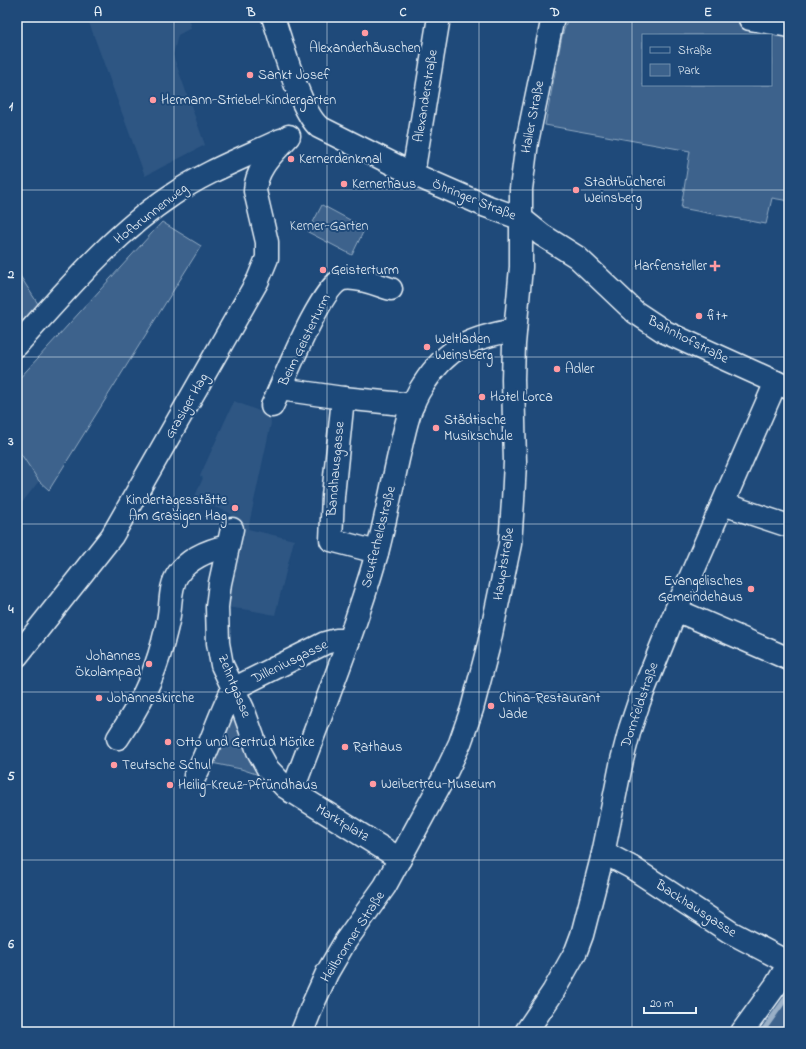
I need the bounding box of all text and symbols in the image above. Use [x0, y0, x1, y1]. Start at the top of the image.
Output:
text: A [94, 3, 102, 22]
text: B [246, 3, 256, 22]
text: C [399, 3, 407, 22]
text: D [549, 3, 560, 22]
text: E [704, 3, 712, 22]
marker: Alexanderhäuschen [360, 28, 370, 38]
legend [642, 34, 772, 86]
place label: Alexanderhäuschen [309, 38, 421, 59]
text: Straße [678, 42, 712, 60]
street label: Alexanderstraße [408, 47, 444, 144]
text: Park [678, 62, 700, 80]
place label: Sankt Josef [258, 65, 330, 86]
marker: Sankt Josef [245, 70, 255, 80]
street label: Haller Straße [516, 78, 550, 155]
place label: Hermann-Striebel-Kindergarten [161, 90, 336, 112]
marker: Hermann-Striebel-Kindergarten [148, 95, 158, 105]
text: 1 [9, 97, 14, 116]
place label: Kernerdenkmal [299, 149, 382, 170]
marker: Kernerdenkmal [286, 154, 296, 164]
place label: Stadtbücherei Weinsberg [584, 172, 665, 210]
place label: Kernerhaus [352, 174, 416, 195]
street label: Öhringer Straße [428, 174, 520, 228]
street label: Hofbrunnenweg [109, 178, 193, 250]
marker: Kernerhaus [339, 179, 349, 189]
marker: Stadtbücherei Weinsberg [571, 185, 581, 195]
park label: Kerner-Garten [290, 216, 368, 237]
place label: Harfensteller [634, 256, 708, 277]
place label: Geisterturm [331, 260, 399, 281]
marker: Harfensteller [710, 261, 720, 271]
text: 2 [7, 265, 15, 284]
marker: Geisterturm [318, 265, 328, 275]
street label: Beim Geisterturm [273, 290, 337, 391]
place label: fit+ [707, 306, 728, 327]
street label: Bahnhofstraße [643, 310, 733, 370]
marker: fit+ [694, 311, 704, 321]
place label: Weltladen Weinsberg [435, 329, 493, 367]
marker: Weltladen Weinsberg [422, 342, 432, 352]
place label: Adler [565, 359, 595, 380]
marker: Adler [552, 364, 562, 374]
street label: Grasiger Hag [160, 369, 215, 443]
place label: Hotel Lorca [490, 387, 553, 408]
marker: Hotel Lorca [477, 392, 487, 402]
place label: Städtische Musikschule [444, 410, 514, 447]
street label: Bandhausgasse [321, 420, 352, 519]
marker: Städtische Musikschule [431, 423, 441, 433]
text: 3 [7, 432, 14, 451]
street label: Seufferheldstraße [356, 483, 402, 590]
place label: Kindertagesstätte Am Grasigen Hag [126, 490, 228, 528]
marker: Kindertagesstätte Am Grasigen Hag [230, 503, 240, 513]
street label: Hauptstraße [488, 525, 520, 602]
place label: Evangelisches Gemeindehaus [658, 571, 743, 608]
marker: Evangelisches Gemeindehaus [746, 584, 756, 594]
text: 4 [7, 600, 14, 619]
street label: Dilleniusgasse [247, 634, 333, 691]
place label: Johannes Ökolampad [75, 646, 141, 683]
street label: Zehntgasse [211, 651, 257, 722]
marker: Johannes Ökolampad [144, 659, 154, 669]
street label: Dornfeldstraße [615, 659, 665, 751]
place label: Johanneskirche [107, 688, 195, 709]
place label: China-Restaurant Jade [499, 688, 601, 725]
marker: Johanneskirche [94, 693, 104, 703]
marker: China-Restaurant Jade [486, 701, 496, 711]
place label: Otto und Gertrud Mörike [176, 732, 315, 753]
marker: Otto und Gertrud Mörike [163, 737, 173, 747]
place label: Rathaus [353, 737, 402, 758]
marker: Rathaus [340, 742, 350, 752]
place label: Teutsche Schul [122, 755, 211, 776]
marker: Teutsche Schul [109, 760, 119, 770]
text: 5 [7, 767, 15, 786]
place label: Weibertreu-Museum [381, 774, 496, 795]
place label: Heilig-Kreuz-Pfründhaus [178, 775, 318, 797]
marker: Weibertreu-Museum [368, 779, 378, 789]
marker: Heilig-Kreuz-Pfründhaus [165, 780, 175, 790]
street label: Marktplatz [311, 799, 373, 847]
street label: Backhausgasse [650, 874, 741, 944]
street label: Heilbronner Straße [315, 886, 391, 987]
text: 6 [7, 935, 14, 954]
scale bar [644, 989, 696, 1015]
text: 20 m [650, 995, 673, 1013]

